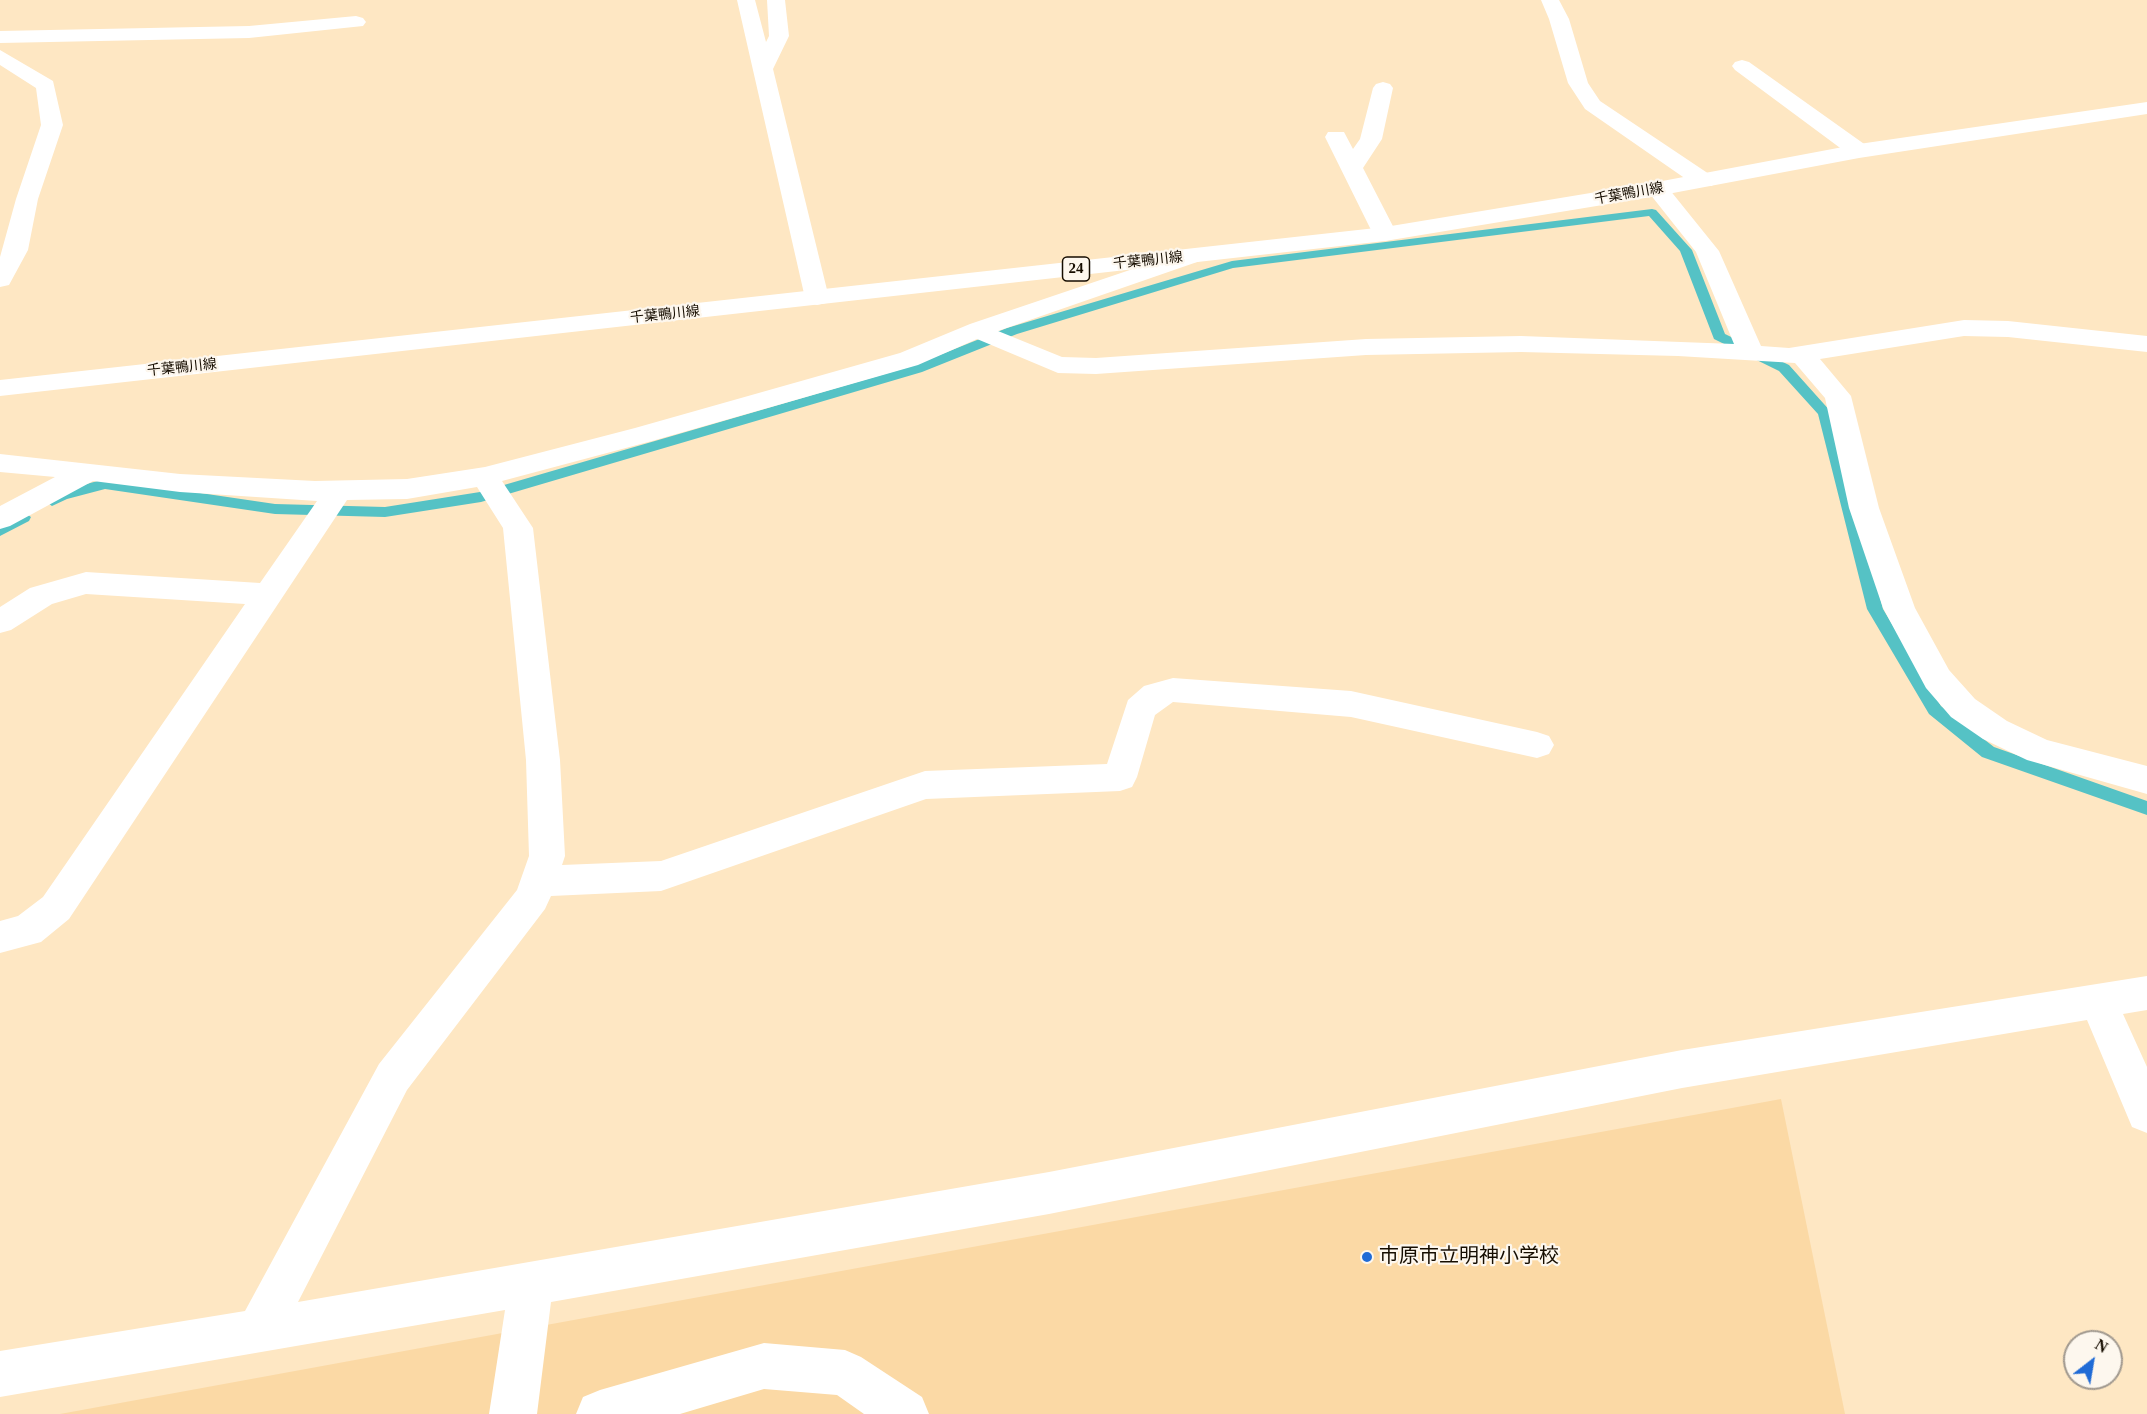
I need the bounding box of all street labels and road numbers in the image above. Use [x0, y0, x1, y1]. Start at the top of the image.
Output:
street label: 千葉鴨川線 [1593, 180, 1665, 208]
street label: 千葉鴨川線 [1112, 249, 1184, 273]
road number: 24 [1062, 257, 1090, 281]
street label: 千葉鴨川線 [629, 303, 701, 327]
street label: 千葉鴨川線 [146, 356, 218, 380]

